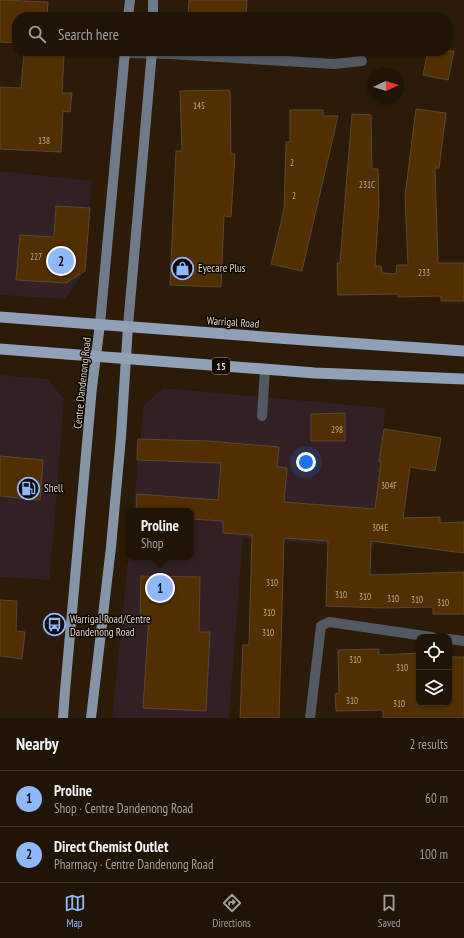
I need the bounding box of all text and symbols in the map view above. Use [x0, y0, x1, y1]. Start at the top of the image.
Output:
search box [12, 12, 452, 56]
icon: search [26, 23, 48, 45]
text: Search here [58, 25, 119, 44]
north arrow [368, 68, 404, 104]
house number: 145 [193, 100, 205, 111]
house number: 138 [38, 135, 50, 146]
house number: 2 [290, 157, 294, 168]
house number: 231C [359, 179, 375, 190]
house number: 2 [292, 190, 296, 201]
pin: 2 [48, 246, 74, 276]
house number: 227 [30, 251, 42, 262]
shop icon: Eyecare Plus [169, 255, 195, 281]
place label: Eyecare Plus [198, 261, 246, 275]
house number: 233 [418, 267, 430, 278]
street label: Warrigal Road [206, 313, 260, 331]
street label: Centre Dandenong Road [70, 336, 94, 429]
road number: 15 [212, 358, 230, 374]
house number: 298 [331, 424, 343, 435]
your location [296, 452, 316, 472]
fuel station icon: Shell [16, 475, 42, 501]
house number: 304F [381, 480, 397, 491]
place label: Shell [44, 481, 64, 495]
popup [126, 508, 194, 560]
text: Proline [141, 516, 179, 535]
house number: 304E [372, 522, 388, 533]
text: Shop [141, 535, 164, 552]
pin: 1 [147, 573, 173, 603]
house number: 310 [266, 577, 278, 588]
house number: 310 [335, 589, 347, 600]
house number: 310 [359, 591, 371, 602]
house number: 310 [387, 593, 399, 604]
house number: 310 [411, 594, 423, 605]
house number: 310 [437, 597, 449, 608]
house number: 310 [263, 607, 275, 618]
bus stop icon: Warrigal Road/Centre Dandenong Road [41, 612, 67, 638]
place label: Warrigal Road/Centre Dandenong Road [70, 612, 151, 639]
house number: 310 [262, 627, 274, 638]
map controls [416, 634, 452, 706]
button: locate [416, 634, 452, 670]
house number: 310 [349, 654, 361, 665]
house number: 310 [396, 662, 408, 673]
button: layers [416, 670, 452, 706]
house number: 310 [346, 695, 358, 706]
house number: 310 [393, 698, 405, 709]
text: Nearby [16, 733, 59, 755]
text: 2 results [409, 736, 448, 753]
text: Proline [54, 781, 92, 800]
text: 1 [26, 790, 32, 807]
text: 60 m [425, 790, 448, 807]
text: Shop · Centre Dandenong Road [54, 800, 193, 817]
text: Direct Chemist Outlet [54, 837, 168, 856]
text: 2 [26, 846, 32, 863]
text: 100 m [419, 846, 448, 863]
text: Pharmacy · Centre Dandenong Road [54, 856, 214, 873]
tab: Map [64, 892, 86, 930]
tab: Directions [213, 892, 251, 930]
tab: Saved [378, 892, 400, 930]

